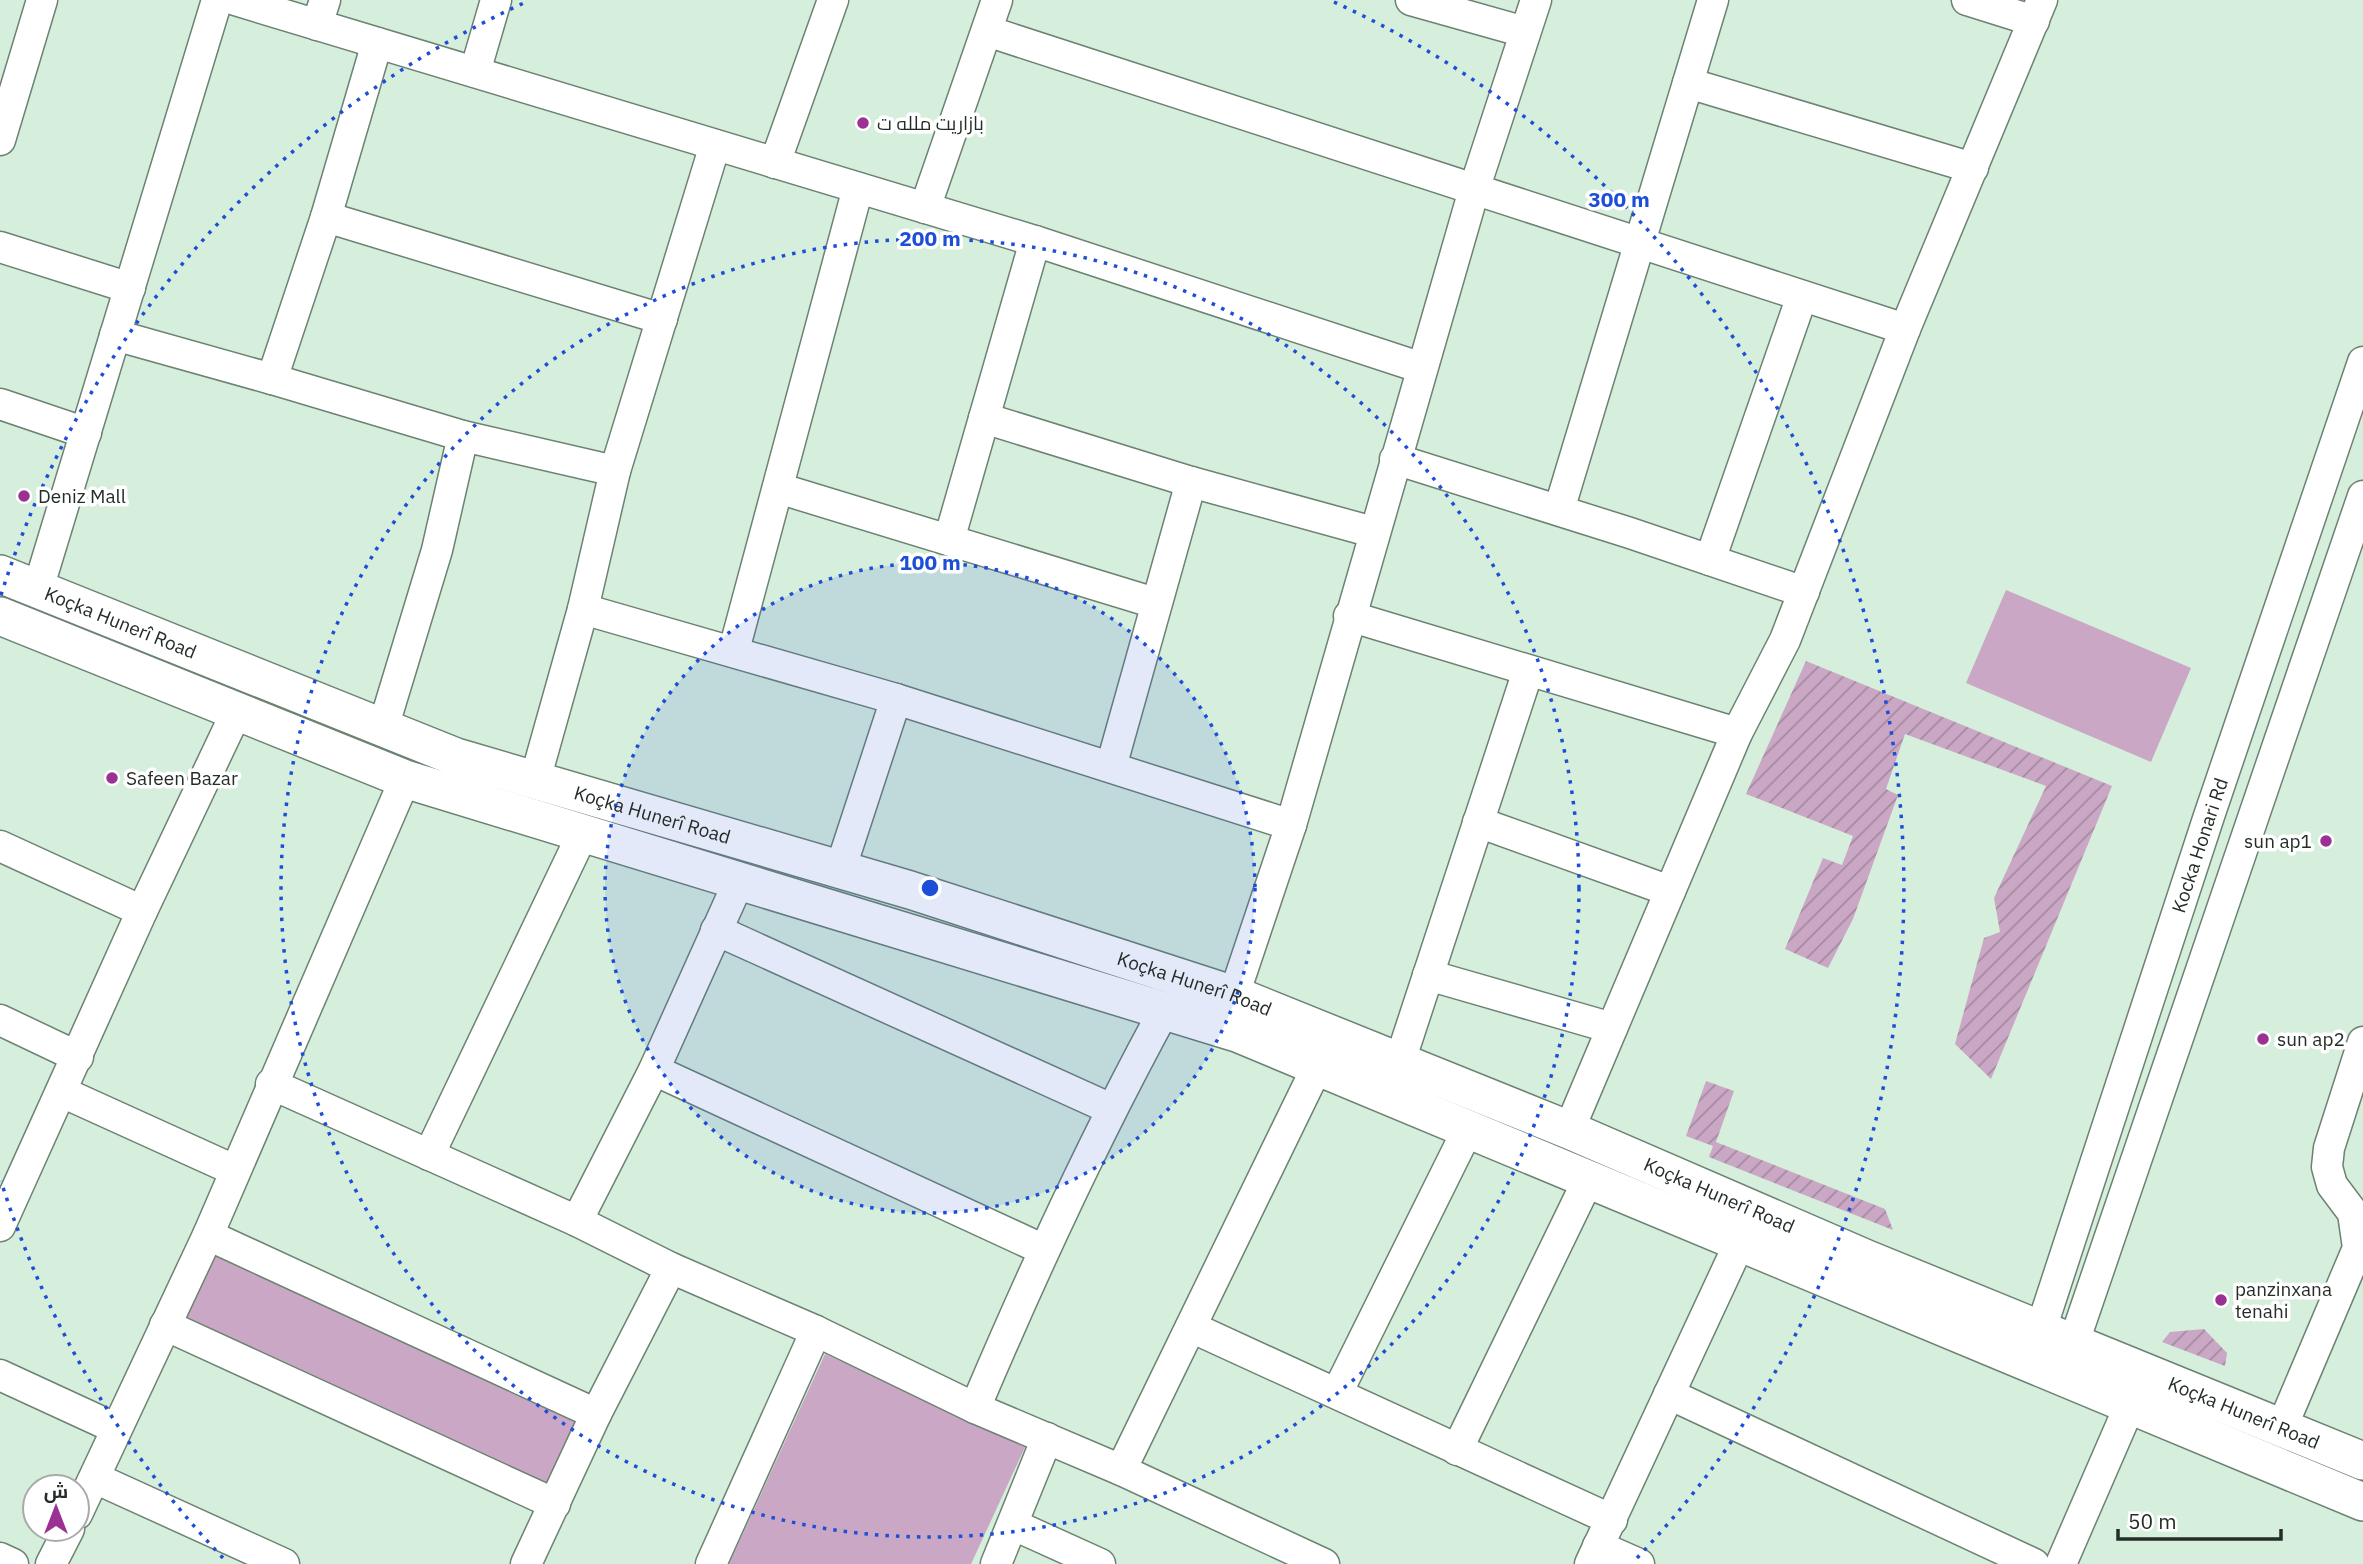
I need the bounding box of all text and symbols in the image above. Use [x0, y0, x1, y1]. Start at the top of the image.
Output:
place label: بازاريت ملله ت [877, 111, 984, 135]
marker: بازاريت ملله ت [855, 115, 871, 131]
text: 300 m [1588, 185, 1650, 213]
text: 200 m [899, 224, 961, 252]
place label: Deniz Mall [38, 484, 126, 508]
marker: Deniz Mall [16, 488, 32, 504]
text: 100 m [899, 548, 961, 576]
street label: Koçka Hunerî Road [41, 581, 200, 664]
place label: Safeen Bazar [126, 766, 238, 790]
marker: Safeen Bazar [104, 770, 120, 786]
street label: Kocka Honari Rd [2166, 775, 2233, 916]
street label: Koçka Hunerî Road [571, 780, 733, 849]
place label: sun ap1 [2244, 829, 2312, 853]
marker: sun ap1 [2318, 833, 2334, 849]
centre of rings [918, 876, 942, 900]
street label: Koçka Hunerî Road [1114, 946, 1275, 1021]
place label: sun ap2 [2277, 1027, 2345, 1051]
marker: sun ap2 [2255, 1031, 2271, 1047]
street label: Koçka Hunerî Road [1640, 1152, 1798, 1238]
place label: panzinxana tenahi [2235, 1277, 2332, 1323]
marker: panzinxana tenahi [2213, 1292, 2229, 1308]
street label: Koçka Hunerî Road [2165, 1371, 2323, 1454]
north arrow [21, 1473, 91, 1543]
text: ش [44, 1479, 68, 1503]
scale bar [2118, 1498, 2281, 1542]
text: 50 m [2128, 1507, 2177, 1535]

